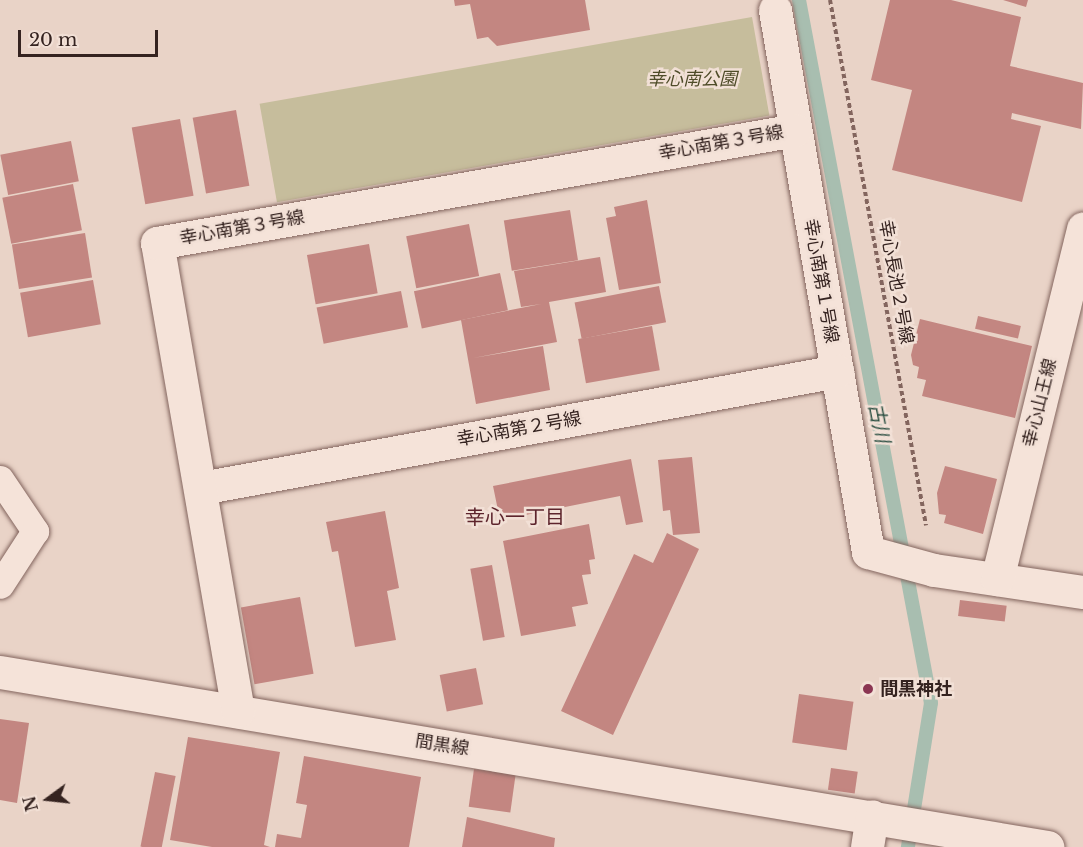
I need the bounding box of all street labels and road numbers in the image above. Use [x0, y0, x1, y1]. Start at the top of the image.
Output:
street label: 幸心南第３号線 [657, 121, 785, 165]
street label: 幸心南第３号線 [178, 206, 306, 250]
street label: 幸心南第１号線 [799, 217, 843, 345]
street label: 幸心長池２号線 [874, 218, 918, 346]
street label: 幸心山王線 [1019, 357, 1061, 449]
street label: 幸心南第２号線 [455, 407, 583, 451]
street label: 間黒線 [414, 730, 470, 760]

